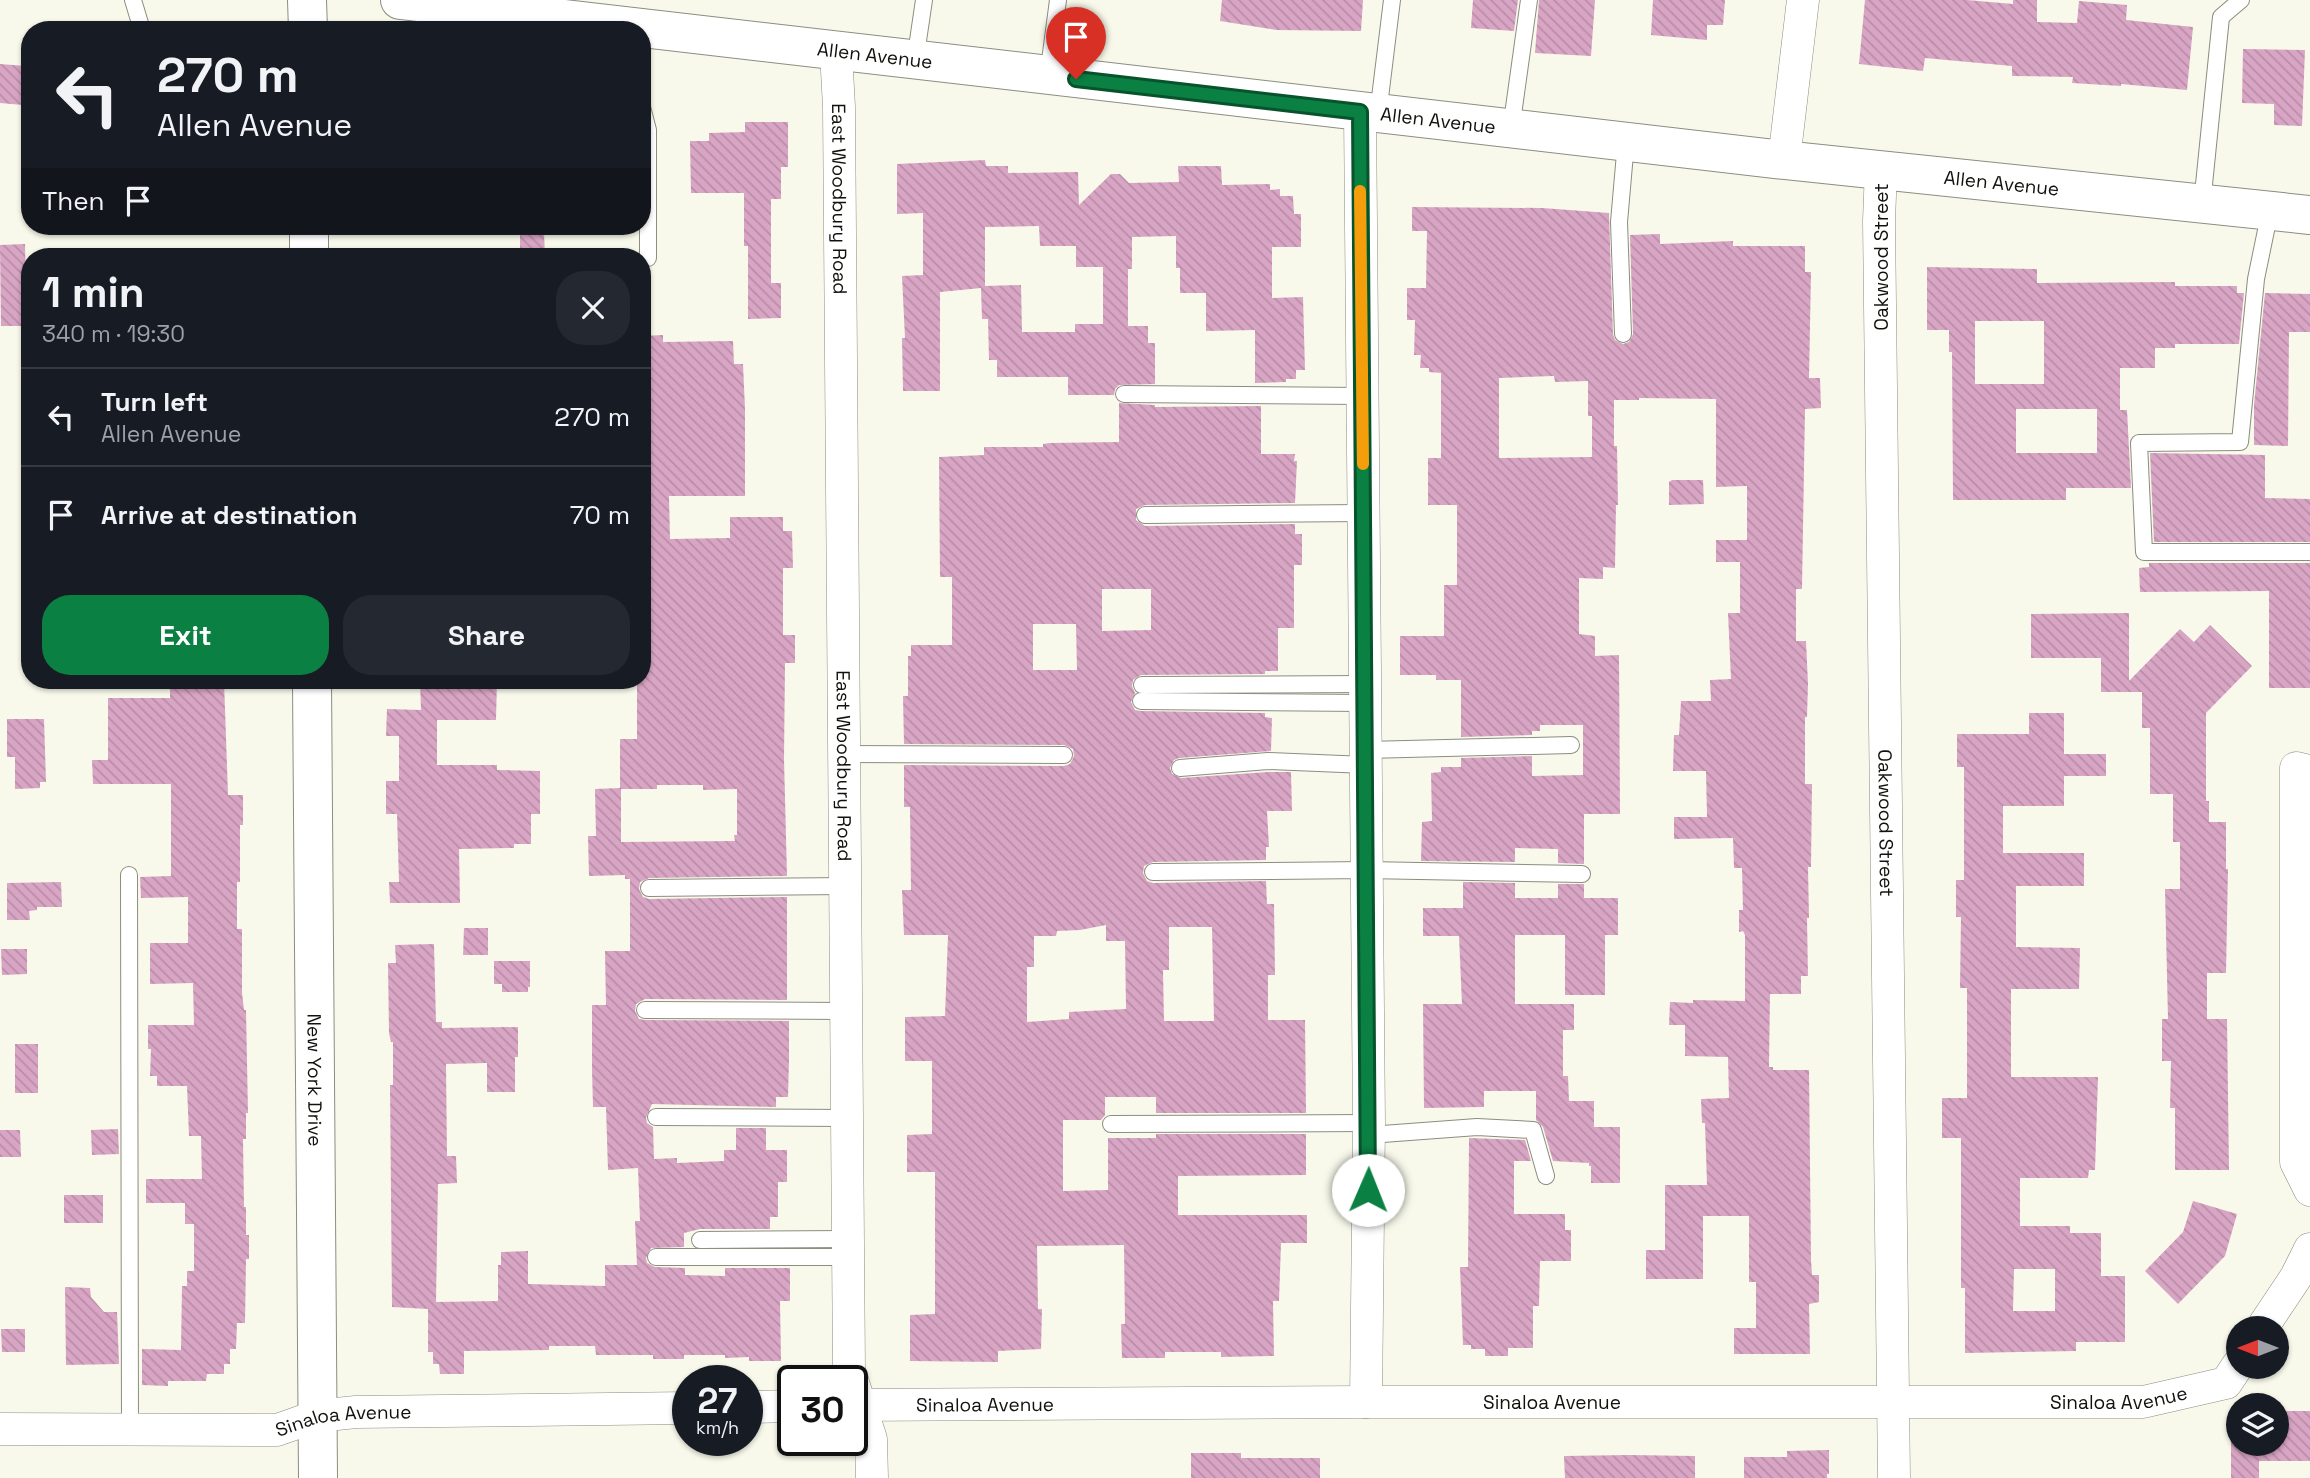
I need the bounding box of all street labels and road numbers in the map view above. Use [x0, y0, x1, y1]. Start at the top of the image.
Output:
street label: Allen Avenue [816, 36, 934, 74]
street label: Allen Avenue [1379, 101, 1497, 140]
street label: East Woodbury Road [826, 103, 852, 295]
street label: Allen Avenue [1943, 165, 2061, 202]
street label: Oakwood Street [1869, 183, 1894, 331]
street label: East Woodbury Road [830, 670, 857, 862]
street label: Oakwood Street [1872, 749, 1899, 897]
street label: New York Drive [302, 1013, 328, 1147]
street label: Sinaloa Avenue [2050, 1380, 2190, 1415]
street label: Sinaloa Avenue [1483, 1390, 1621, 1415]
street label: Sinaloa Avenue [916, 1392, 1054, 1418]
street label: Sinaloa Avenue [272, 1399, 412, 1443]

